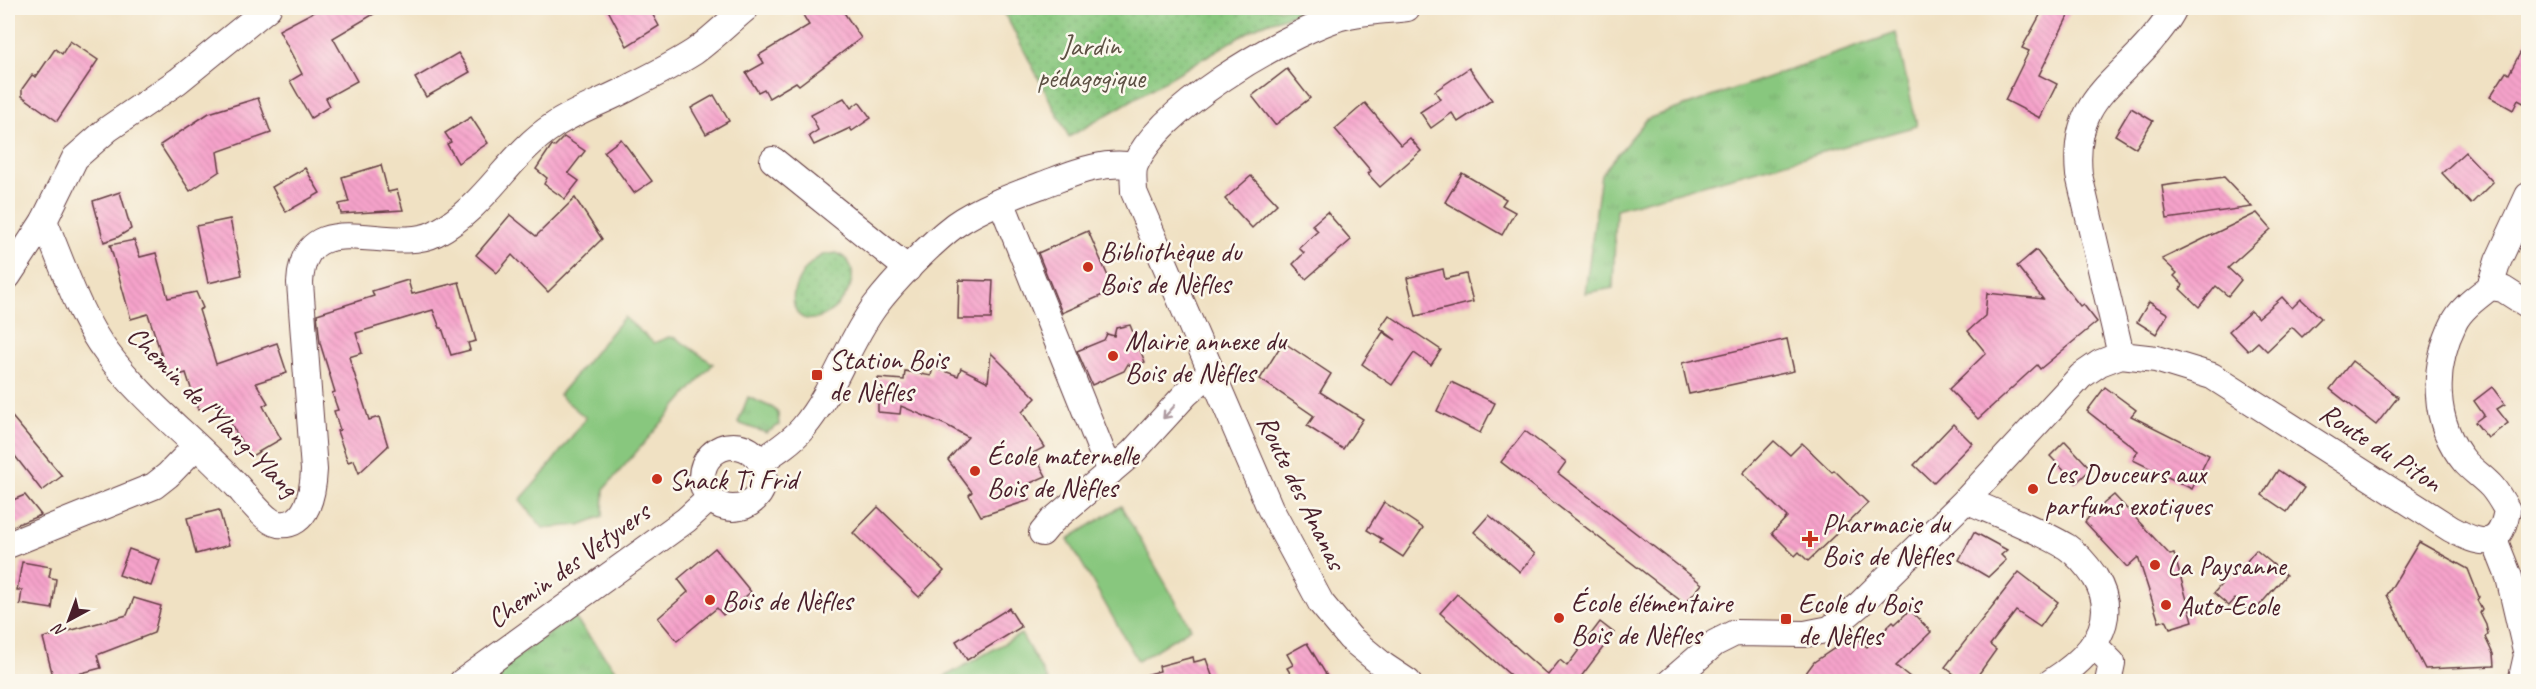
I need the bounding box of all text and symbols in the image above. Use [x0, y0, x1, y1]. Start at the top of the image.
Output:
park label: Jardin pédagogique [1037, 28, 1147, 95]
place label: Bibliothèque du Bois de Nèfles [1100, 234, 1243, 301]
marker: Bibliothèque du Bois de Nèfles [1081, 260, 1095, 274]
street label: Chemin de l'Ylang-Ylang [120, 318, 308, 506]
place label: Mairie annexe du Bois de Nèfles [1125, 323, 1288, 390]
place label: Station Bois de Nèfles [829, 342, 950, 409]
marker: Mairie annexe du Bois de Nèfles [1106, 349, 1120, 363]
marker: Station Bois de Nèfles [810, 368, 824, 382]
street label: Route du Piton [2313, 395, 2450, 500]
one-way arrow [1162, 405, 1176, 420]
street label: Route des Ananas [1249, 409, 1356, 577]
place label: École maternelle Bois de Nèfles [987, 438, 1141, 505]
place label: Les Douceurs aux parfums exotiques [2045, 456, 2214, 523]
place label: Snack Ti Frid [669, 462, 801, 497]
marker: École maternelle Bois de Nèfles [968, 464, 982, 478]
marker: Snack Ti Frid [650, 472, 664, 486]
marker: Les Douceurs aux parfums exotiques [2026, 482, 2040, 496]
street label: Chemin des Vetyvers [480, 493, 658, 636]
place label: Pharmacie du Bois de Nèfles [1822, 506, 1955, 573]
marker: Pharmacie du Bois de Nèfles [1803, 532, 1817, 546]
place label: La Paysanne [2167, 548, 2287, 583]
marker: La Paysanne [2148, 558, 2162, 572]
place label: Bois de Nèfles [722, 583, 855, 618]
place label: École élémentaire Bois de Nèfles [1571, 585, 1734, 652]
place label: Ecole du Bois de Nèfles [1798, 586, 1923, 653]
place label: Auto-Ecole [2178, 588, 2281, 623]
north arrow [39, 590, 99, 650]
marker: Bois de Nèfles [703, 593, 717, 607]
marker: Auto-Ecole [2159, 598, 2173, 612]
marker: École élémentaire Bois de Nèfles [1552, 611, 1566, 625]
marker: Ecole du Bois de Nèfles [1779, 612, 1793, 626]
text: N [47, 618, 70, 641]

